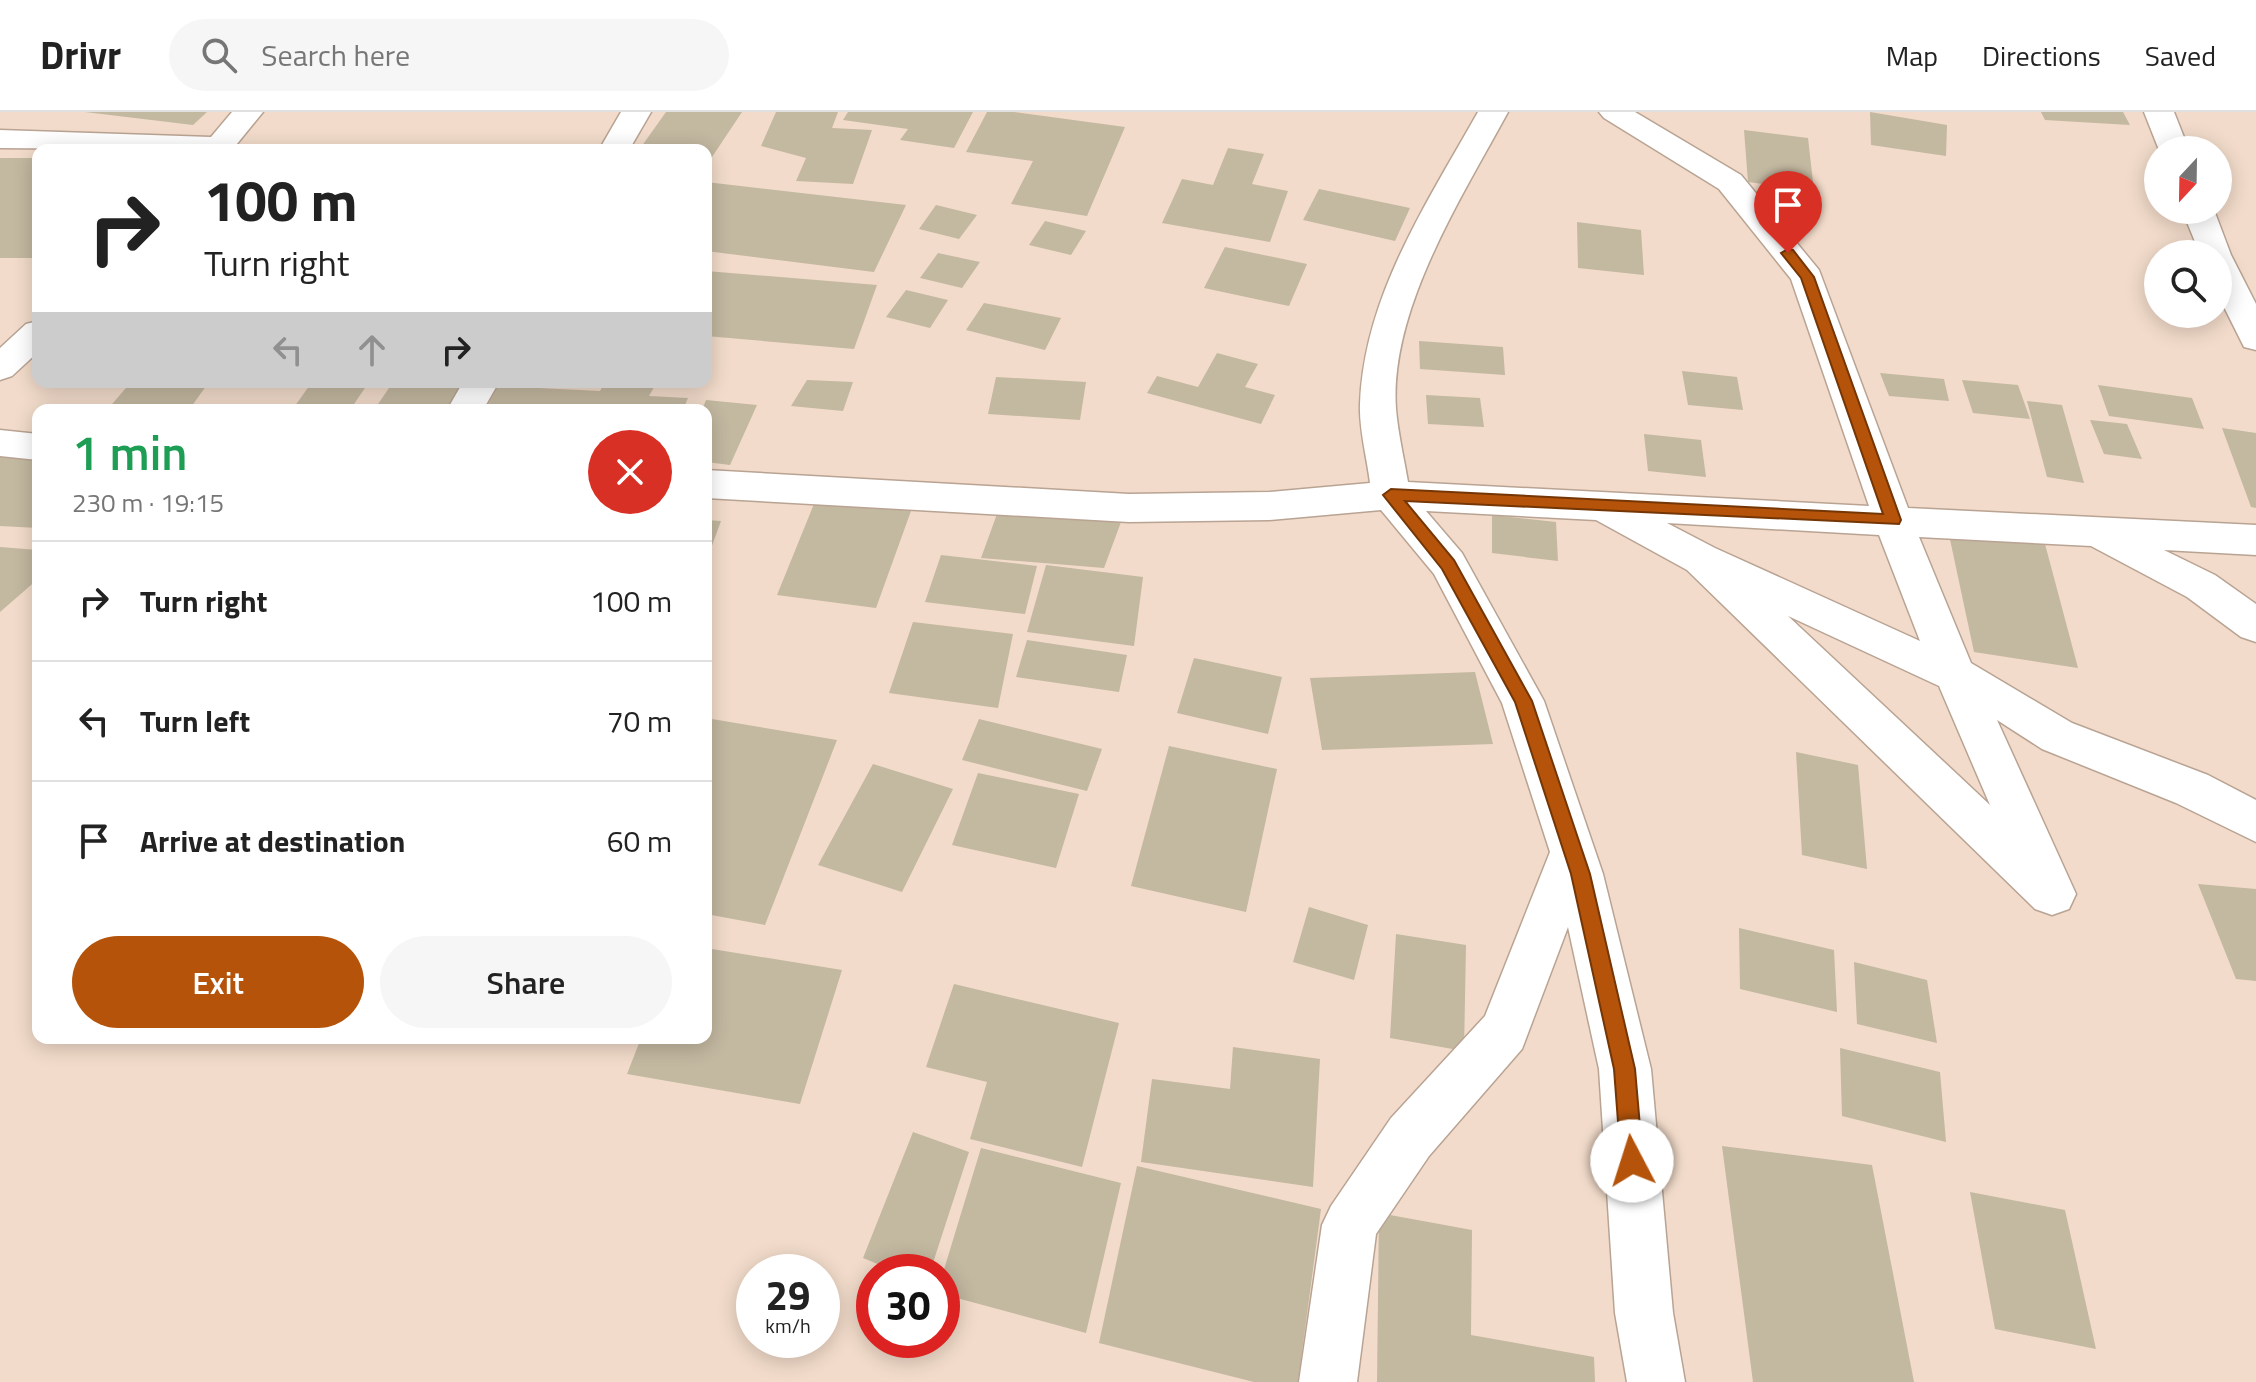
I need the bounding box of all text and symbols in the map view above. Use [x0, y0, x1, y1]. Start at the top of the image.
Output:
search box [169, 19, 729, 91]
text: Drivr [40, 26, 121, 84]
text: Search here [261, 32, 410, 78]
icon: search [197, 33, 241, 77]
text: Map [1886, 34, 1938, 77]
text: Directions [1982, 34, 2101, 77]
text: Saved [2145, 34, 2216, 77]
north arrow [2144, 136, 2232, 224]
map controls [2144, 136, 2232, 328]
text: 100 m [204, 158, 357, 243]
pin [1754, 171, 1822, 253]
icon: right [72, 176, 176, 280]
icon: arrive [1766, 183, 1810, 227]
text: Turn right [204, 235, 349, 290]
button: search [2144, 240, 2232, 328]
icon: left [266, 328, 310, 372]
icon: ahead [350, 328, 394, 372]
icon: right [434, 328, 478, 372]
text: 1 min [72, 416, 187, 489]
button: close [588, 430, 672, 514]
text: 230 m · 19:15 [72, 483, 224, 522]
text: Turn right [140, 578, 268, 624]
text: 100 m [590, 578, 672, 624]
icon: right [72, 579, 116, 623]
text: Turn left [140, 698, 250, 744]
text: 70 m [607, 698, 672, 744]
icon: left [72, 699, 116, 743]
text: Arrive at destination [140, 818, 405, 864]
text: 60 m [607, 818, 672, 864]
icon: arrive [72, 819, 116, 863]
button: Exit [72, 936, 364, 1028]
button: Share [380, 936, 672, 1028]
position arrow [1590, 1119, 1674, 1203]
speed limit sign: 30 [856, 1254, 960, 1358]
text: 29 [766, 1265, 810, 1326]
text: km/h [765, 1310, 811, 1341]

